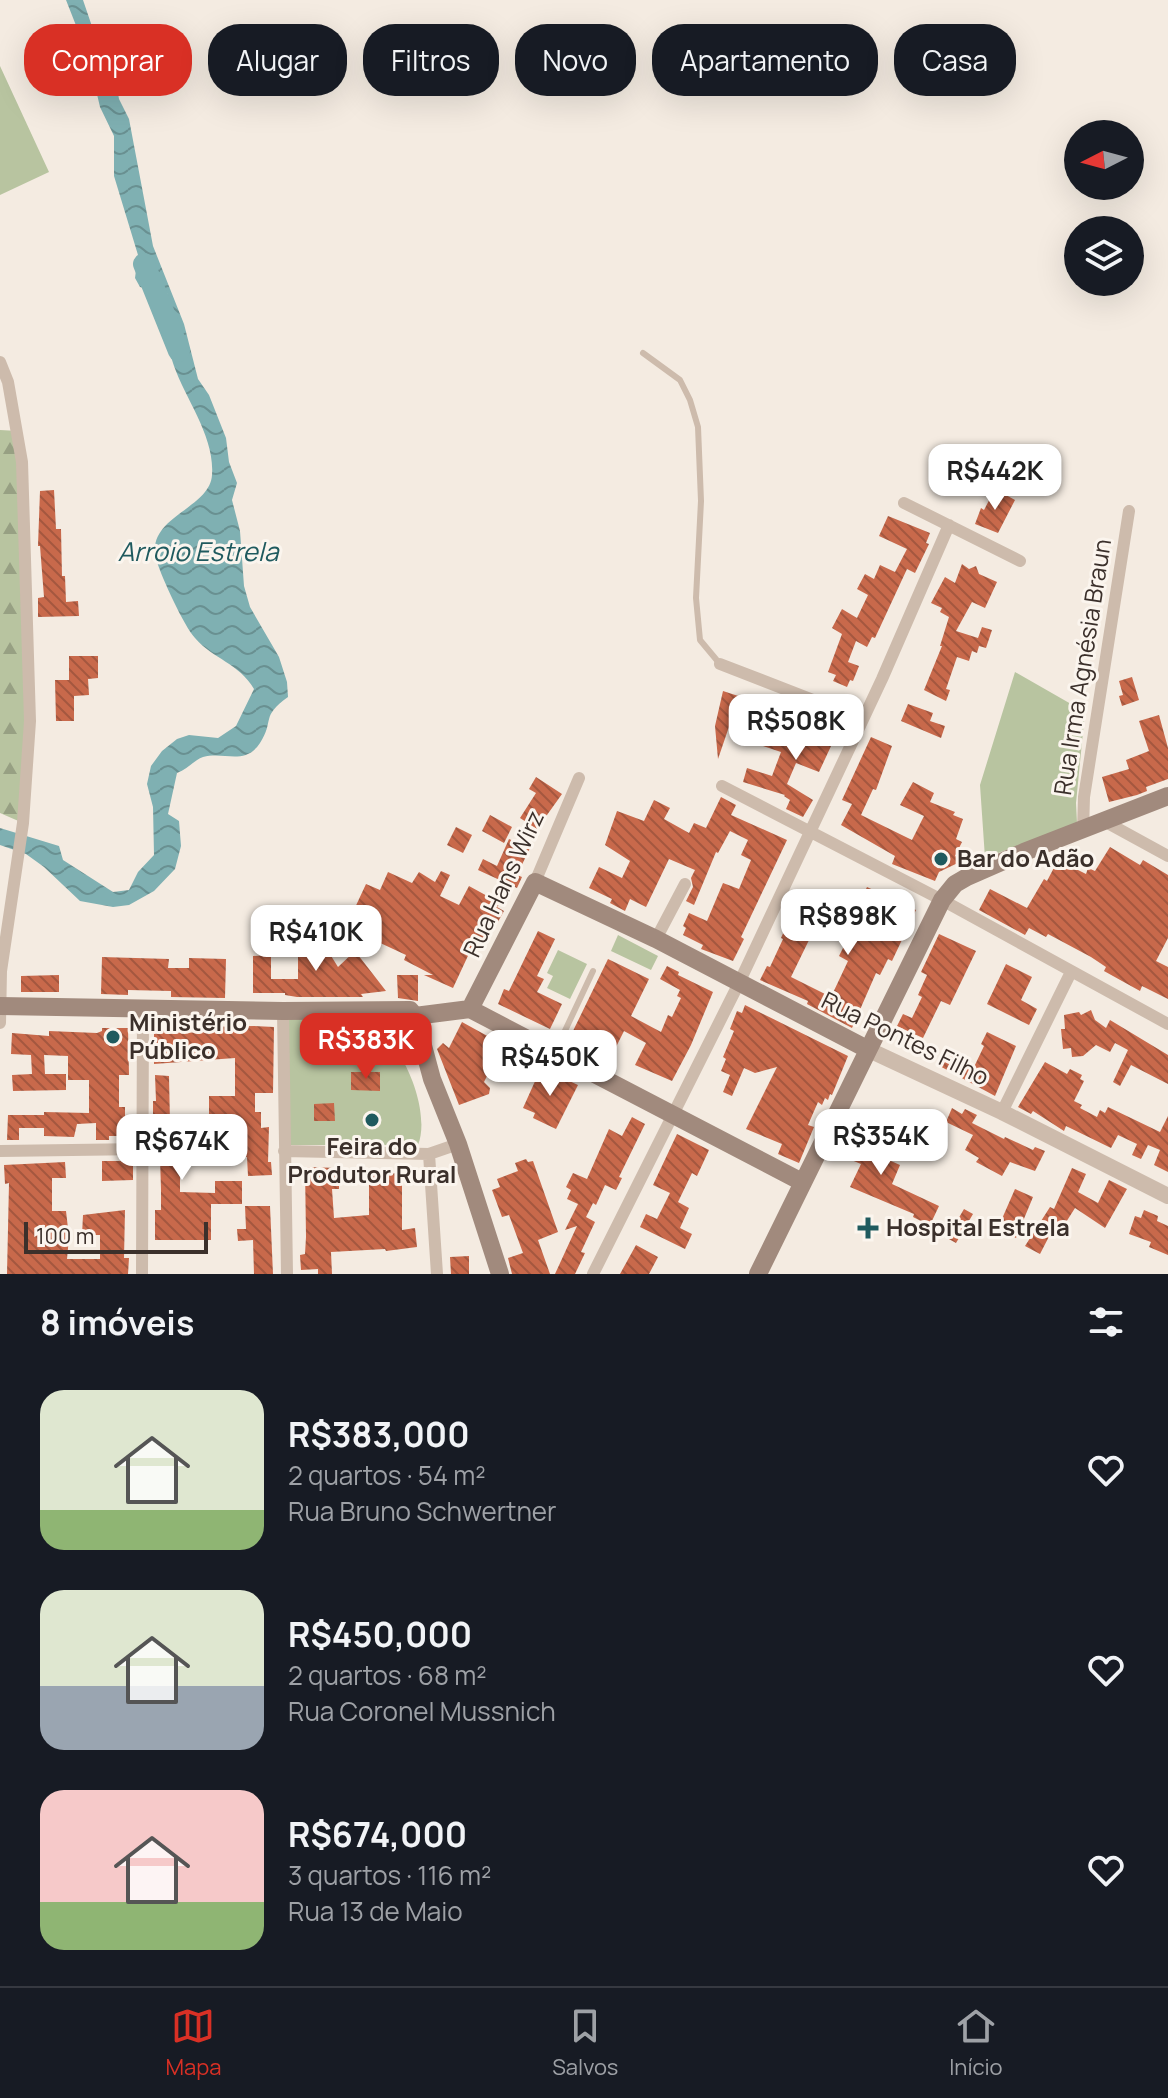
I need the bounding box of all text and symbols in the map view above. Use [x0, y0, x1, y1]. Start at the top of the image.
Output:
chip: Comprar [24, 24, 192, 96]
chip: Alugar [208, 24, 347, 96]
chip: Filtros [363, 24, 499, 96]
chip: Novo [515, 24, 636, 96]
chip: Apartamento [652, 24, 878, 96]
chip: Casa [894, 24, 1016, 96]
north arrow [1064, 120, 1144, 200]
map controls [1064, 120, 1144, 296]
button: layers [1064, 216, 1144, 296]
pin: R$442K [930, 444, 1060, 512]
text: R$442K [946, 452, 1044, 488]
water label: Arroio Estrela [118, 533, 280, 569]
street label: Rua Irma Agnésia Braun [1045, 536, 1118, 797]
pin: R$508K [731, 694, 861, 762]
text: R$508K [747, 702, 845, 738]
street label: Rua Hans Wirz [454, 805, 551, 962]
place label: Bar do Adão [957, 841, 1094, 874]
marker: Bar do Adão [932, 850, 950, 868]
pin: R$898K [783, 889, 913, 957]
text: R$898K [799, 897, 897, 933]
pin: R$410K [251, 905, 381, 973]
text: R$410K [269, 913, 363, 949]
street label: Rua Pontes Filho [816, 983, 995, 1093]
place label: Ministério Público [129, 1005, 247, 1066]
pin: R$383K [301, 1013, 431, 1081]
text: R$383K [318, 1021, 414, 1057]
marker: Ministério Público [104, 1028, 122, 1046]
pin: R$450K [485, 1030, 615, 1098]
text: R$450K [501, 1038, 599, 1074]
pin: R$354K [816, 1109, 946, 1177]
marker: Feira do Produtor Rural [363, 1111, 381, 1129]
pin: R$674K [117, 1114, 247, 1182]
text: R$354K [833, 1117, 929, 1153]
text: R$674K [134, 1122, 230, 1158]
place label: Feira do Produtor Rural [288, 1129, 456, 1190]
place label: Hospital Estrela [886, 1210, 1070, 1243]
marker: Hospital Estrela [857, 1217, 879, 1239]
scale bar [24, 1218, 208, 1254]
text: 100 m [36, 1221, 94, 1251]
text: 8 imóveis [40, 1299, 194, 1345]
icon: filters [1084, 1300, 1128, 1344]
text: R$383,000 [288, 1411, 470, 1457]
icon: home [104, 1422, 200, 1518]
icon: heart [1084, 1448, 1128, 1492]
text: 2 quartos · 54 m² [288, 1457, 486, 1493]
text: Rua Bruno Schwertner [288, 1493, 556, 1529]
text: R$450,000 [288, 1611, 472, 1657]
icon: home [104, 1622, 200, 1718]
icon: heart [1084, 1648, 1128, 1692]
text: 2 quartos · 68 m² [288, 1657, 487, 1693]
text: Rua Coronel Mussnich [288, 1693, 556, 1729]
text: R$674,000 [288, 1811, 467, 1857]
icon: home [104, 1822, 200, 1918]
icon: heart [1084, 1848, 1128, 1892]
text: 3 quartos · 116 m² [288, 1857, 491, 1893]
text: Rua 13 de Maio [288, 1893, 463, 1929]
tab: Mapa [165, 2004, 221, 2082]
tab: Salvos [552, 2004, 618, 2082]
tab: Início [949, 2004, 1003, 2082]

